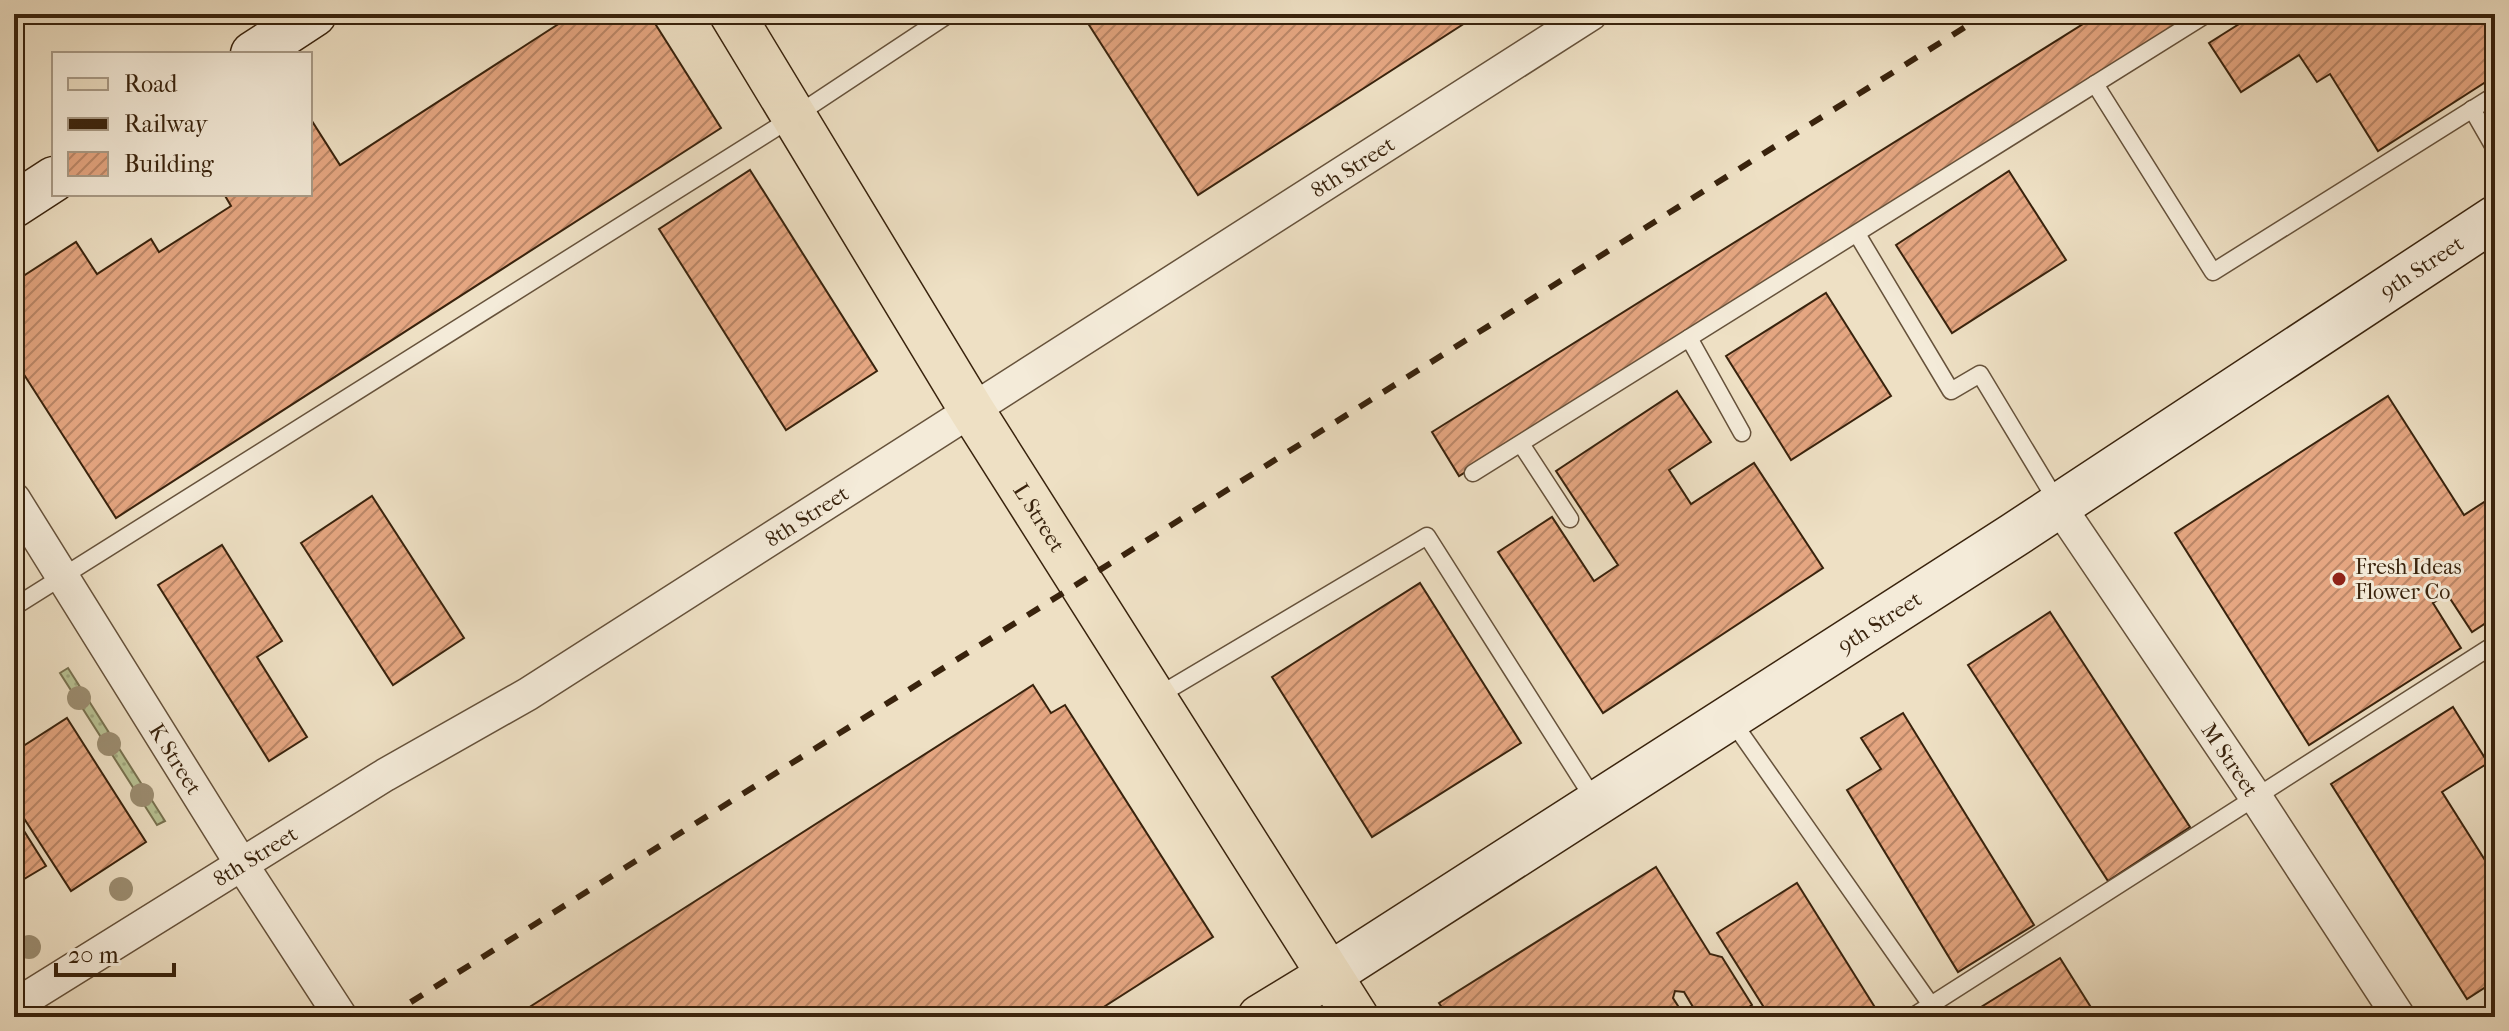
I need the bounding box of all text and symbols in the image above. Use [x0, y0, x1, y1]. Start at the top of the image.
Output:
legend [52, 52, 312, 196]
text: Road [124, 70, 178, 98]
text: Railway [124, 110, 209, 138]
street label: 8th Street [1306, 131, 1400, 204]
text: Building [124, 150, 215, 178]
street label: 9th Street [2375, 230, 2469, 304]
street label: L Street [1007, 479, 1070, 557]
street label: 8th Street [760, 480, 854, 553]
place label: Fresh Ideas Flower Co [2355, 554, 2462, 605]
marker: Fresh Ideas Flower Co [2330, 570, 2348, 588]
street label: 9th Street [1833, 586, 1927, 659]
street label: M Street [2196, 718, 2264, 802]
street label: K Street [143, 719, 207, 800]
street label: 8th Street [209, 821, 303, 893]
scale bar [56, 927, 174, 977]
text: 20 m [68, 941, 119, 969]

